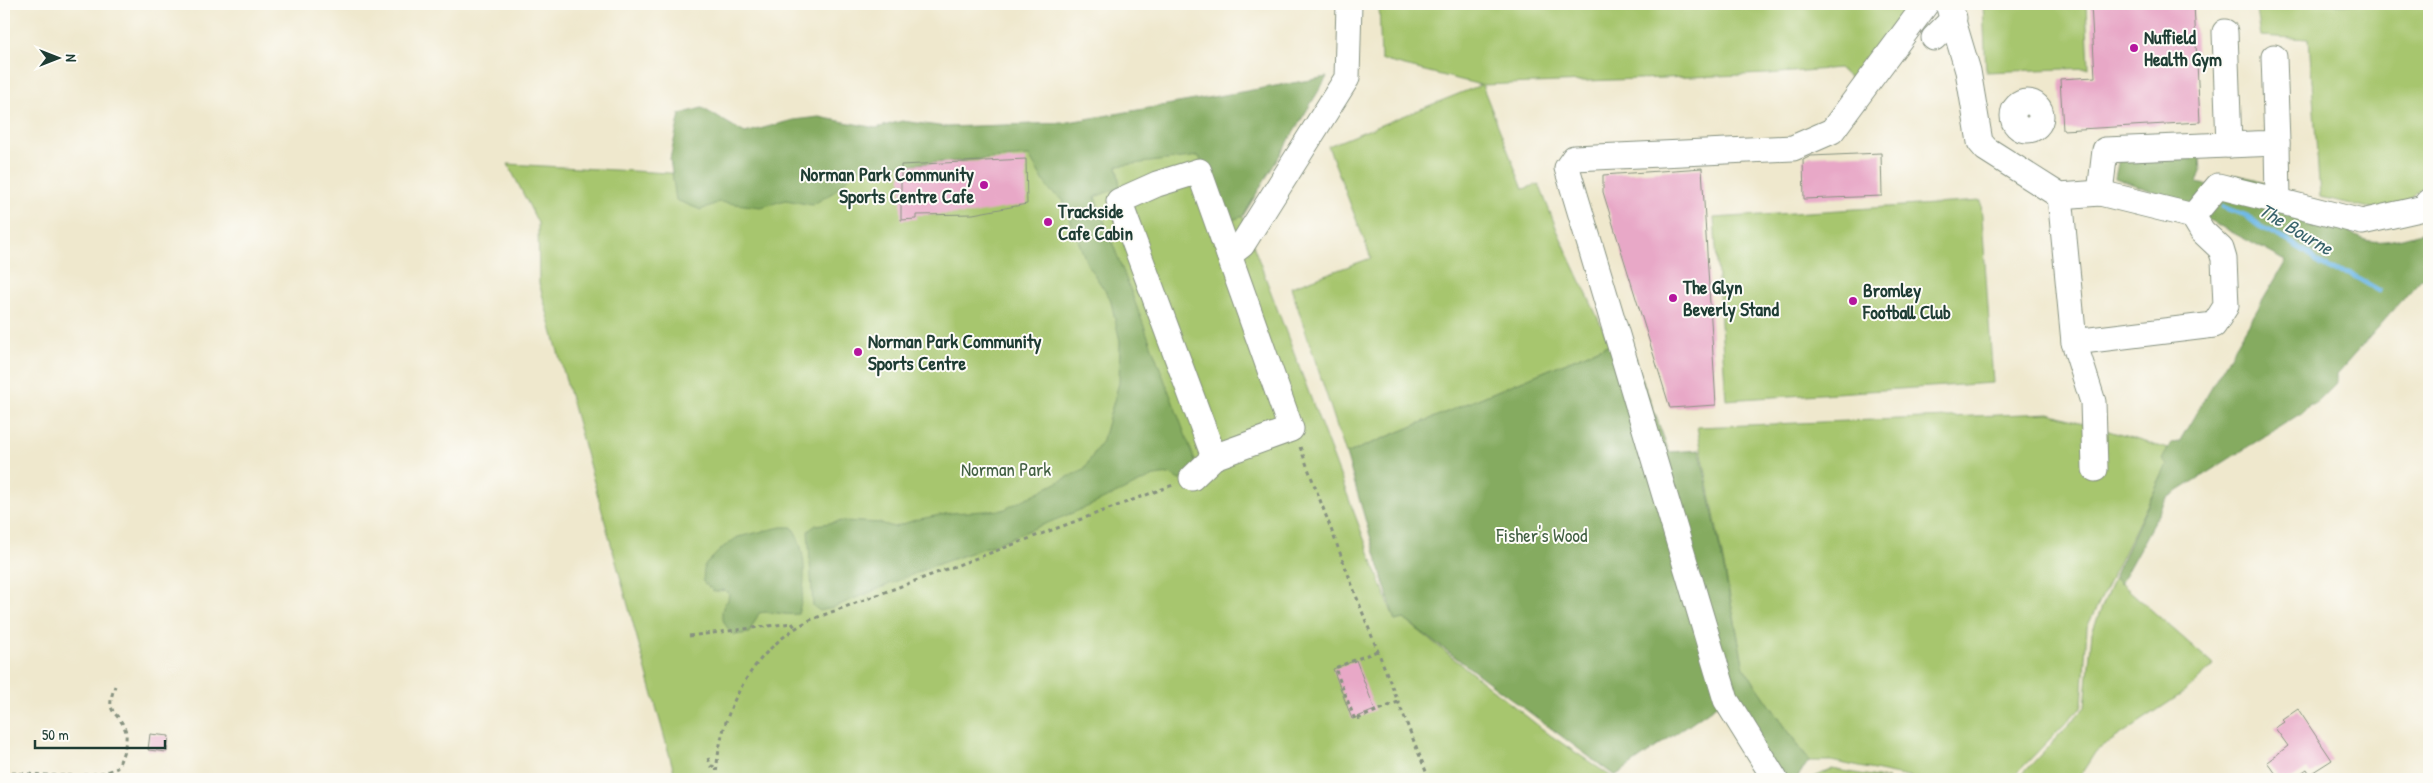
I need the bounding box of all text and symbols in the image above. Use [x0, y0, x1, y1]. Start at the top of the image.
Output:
place label: Nuffield Health Gym [2144, 24, 2222, 73]
north arrow [32, 32, 82, 82]
marker: Nuffield Health Gym [2128, 42, 2140, 54]
text: N [62, 54, 81, 62]
place label: Norman Park Community Sports Centre Cafe [801, 161, 974, 210]
marker: Norman Park Community Sports Centre Cafe [978, 179, 990, 191]
water label: The Bourne [2254, 196, 2339, 262]
place label: Trackside Cafe Cabin [1057, 198, 1134, 246]
marker: Trackside Cafe Cabin [1042, 216, 1054, 228]
place label: The Glyn Beverly Stand [1682, 274, 1779, 323]
place label: Bromley Football Club [1862, 277, 1951, 325]
marker: The Glyn Beverly Stand [1667, 292, 1679, 304]
marker: Bromley Football Club [1847, 295, 1859, 307]
place label: Norman Park Community Sports Centre [868, 328, 1042, 377]
marker: Norman Park Community Sports Centre [852, 346, 864, 358]
park label: Norman Park [961, 456, 1051, 482]
park label: Fisher's Wood [1496, 522, 1588, 548]
scale bar [35, 718, 165, 750]
text: 50 m [42, 724, 69, 745]

